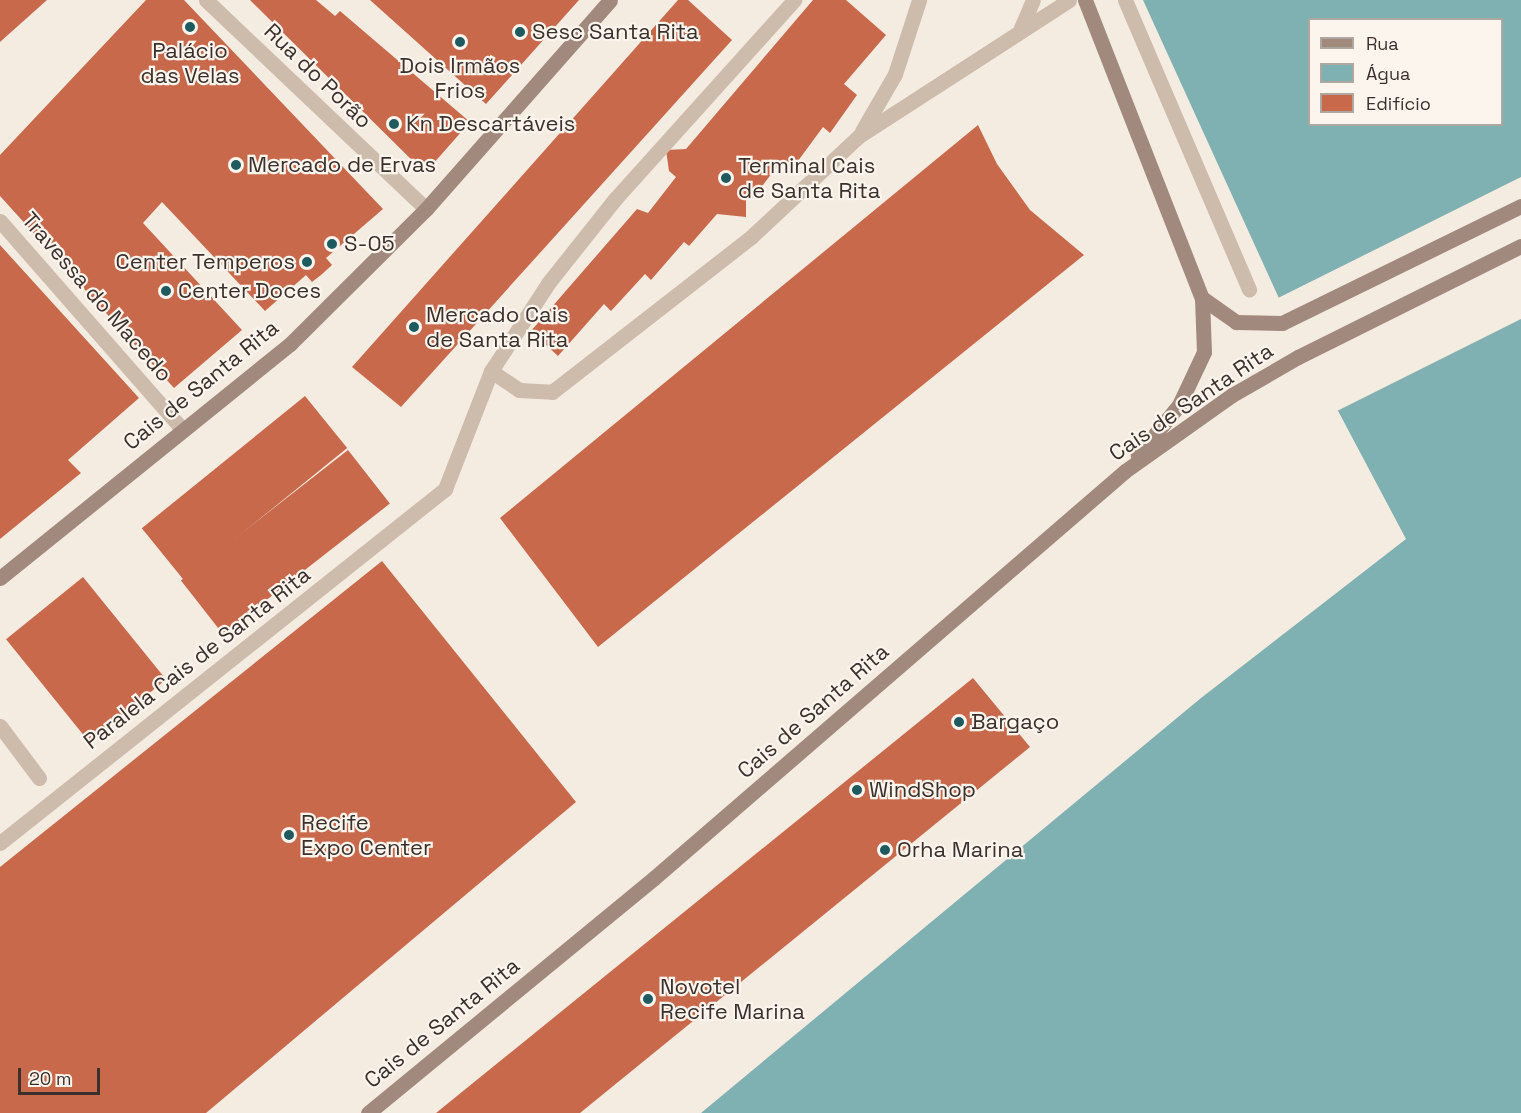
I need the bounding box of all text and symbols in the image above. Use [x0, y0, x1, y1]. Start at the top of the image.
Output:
street label: Rua do Porão [259, 18, 377, 134]
legend [1308, 18, 1503, 126]
place label: Sesc Santa Rita [532, 19, 699, 45]
marker: Palácio das Velas [183, 20, 197, 34]
marker: Sesc Santa Rita [513, 25, 527, 39]
text: Rua [1366, 32, 1399, 55]
marker: Dois Irmãos Frios [453, 35, 467, 49]
place label: Palácio das Velas [140, 37, 240, 88]
place label: Dois Irmãos Frios [400, 52, 520, 104]
text: Água [1366, 62, 1410, 85]
text: Edifício [1366, 92, 1431, 115]
place label: Kn Descartáveis [406, 111, 575, 137]
marker: Kn Descartáveis [387, 117, 401, 131]
place label: Mercado de Ervas [248, 152, 436, 178]
place label: Terminal Cais de Santa Rita [738, 152, 881, 204]
marker: Mercado de Ervas [229, 158, 243, 172]
marker: Terminal Cais de Santa Rita [719, 171, 733, 185]
street label: Travessa do Macedo [16, 207, 178, 387]
place label: S-05 [344, 231, 395, 257]
marker: S-05 [325, 237, 339, 251]
place label: Center Temperos [115, 249, 295, 275]
marker: Center Temperos [300, 255, 314, 269]
place label: Center Doces [178, 278, 321, 304]
marker: Center Doces [159, 284, 173, 298]
place label: Mercado Cais de Santa Rita [426, 301, 569, 352]
street label: Cais de Santa Rita [118, 314, 284, 456]
marker: Mercado Cais de Santa Rita [407, 320, 421, 334]
street label: Cais de Santa Rita [1104, 337, 1278, 467]
street label: Paralela Cais de Santa Rita [78, 561, 316, 755]
street label: Cais de Santa Rita [732, 638, 894, 784]
place label: Bargaço [971, 709, 1059, 735]
marker: Bargaço [952, 715, 966, 729]
place label: WindShop [869, 777, 976, 803]
marker: WindShop [850, 783, 864, 797]
place label: Recife Expo Center [301, 809, 431, 860]
marker: Recife Expo Center [282, 828, 296, 842]
place label: Orha Marina [897, 837, 1023, 863]
marker: Orha Marina [878, 843, 892, 857]
street label: Cais de Santa Rita [359, 952, 525, 1094]
place label: Novotel Recife Marina [660, 973, 805, 1024]
marker: Novotel Recife Marina [641, 992, 655, 1006]
scale bar [21, 1056, 104, 1094]
text: 20 m [29, 1067, 72, 1090]

